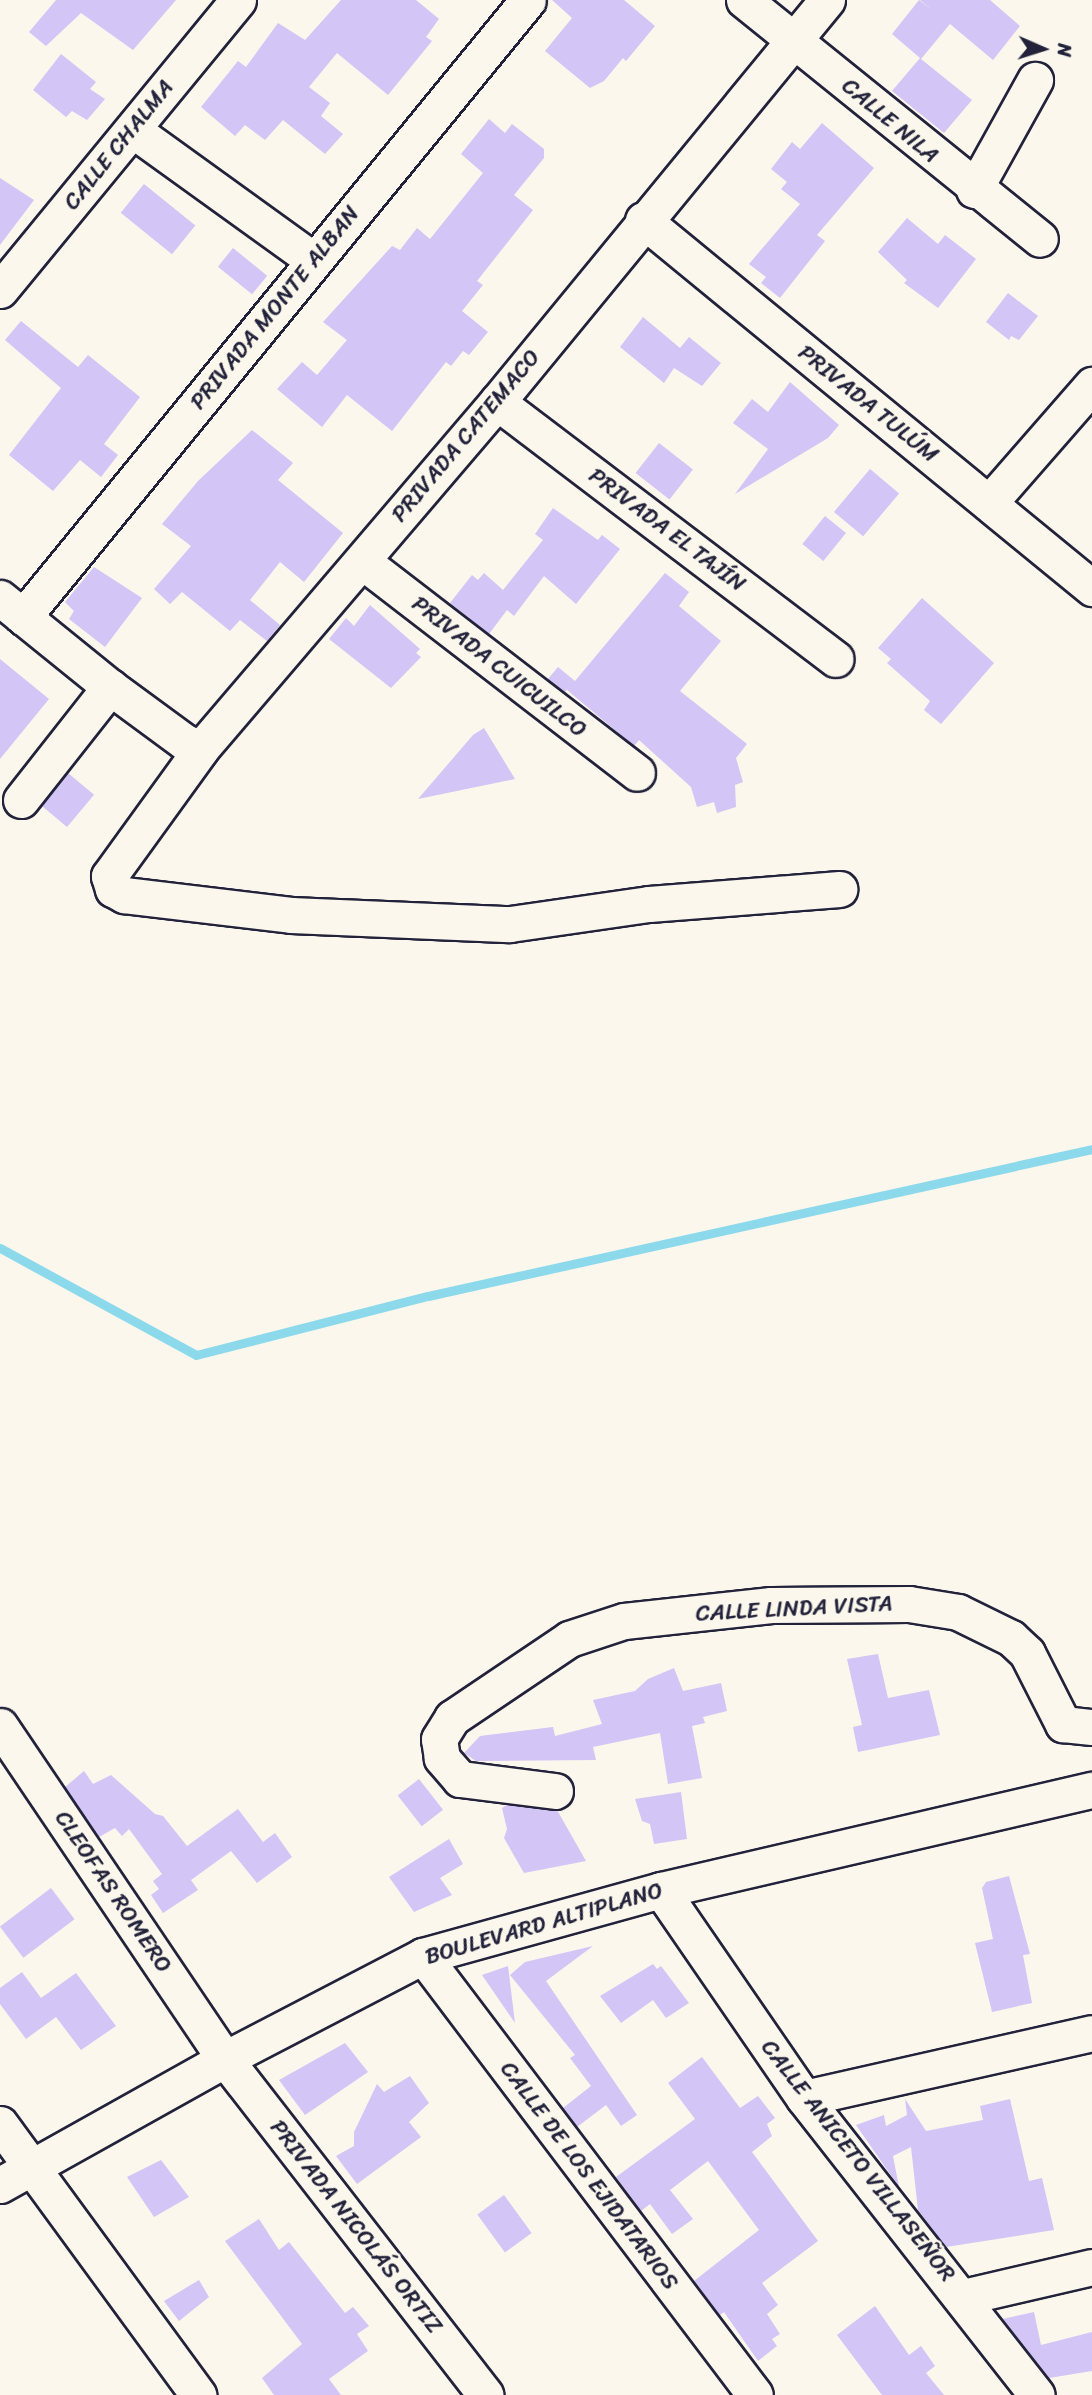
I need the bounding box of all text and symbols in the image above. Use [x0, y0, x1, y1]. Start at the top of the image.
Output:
north arrow [1008, 14, 1078, 84]
text: N [1048, 43, 1081, 58]
street label: CALLE NILA [835, 72, 945, 170]
street label: CALLE CHALMA [58, 74, 180, 216]
street label: PRIVADA MONTE ALBAN [185, 201, 365, 415]
street label: PRIVADA TULÚM [792, 339, 944, 469]
street label: PRIVADA CATEMACO [386, 344, 546, 528]
street label: PRIVADA EL TAJÍN [582, 462, 752, 598]
street label: PRIVADA CUICUILCO [406, 590, 592, 744]
street label: CALLE LINDA VISTA [693, 1590, 895, 1628]
street label: CLEOFAS ROMERO [48, 1805, 178, 1979]
street label: BOULEVARD ALTIPLANO [423, 1877, 665, 1971]
street label: CALLE ANICETO VILLASEÑOR [755, 2035, 961, 2287]
street label: CALLE DE LOS EJIDATARIOS [493, 2055, 685, 2297]
street label: PRIVADA NICOLÁS ORTIZ [264, 2115, 448, 2339]

